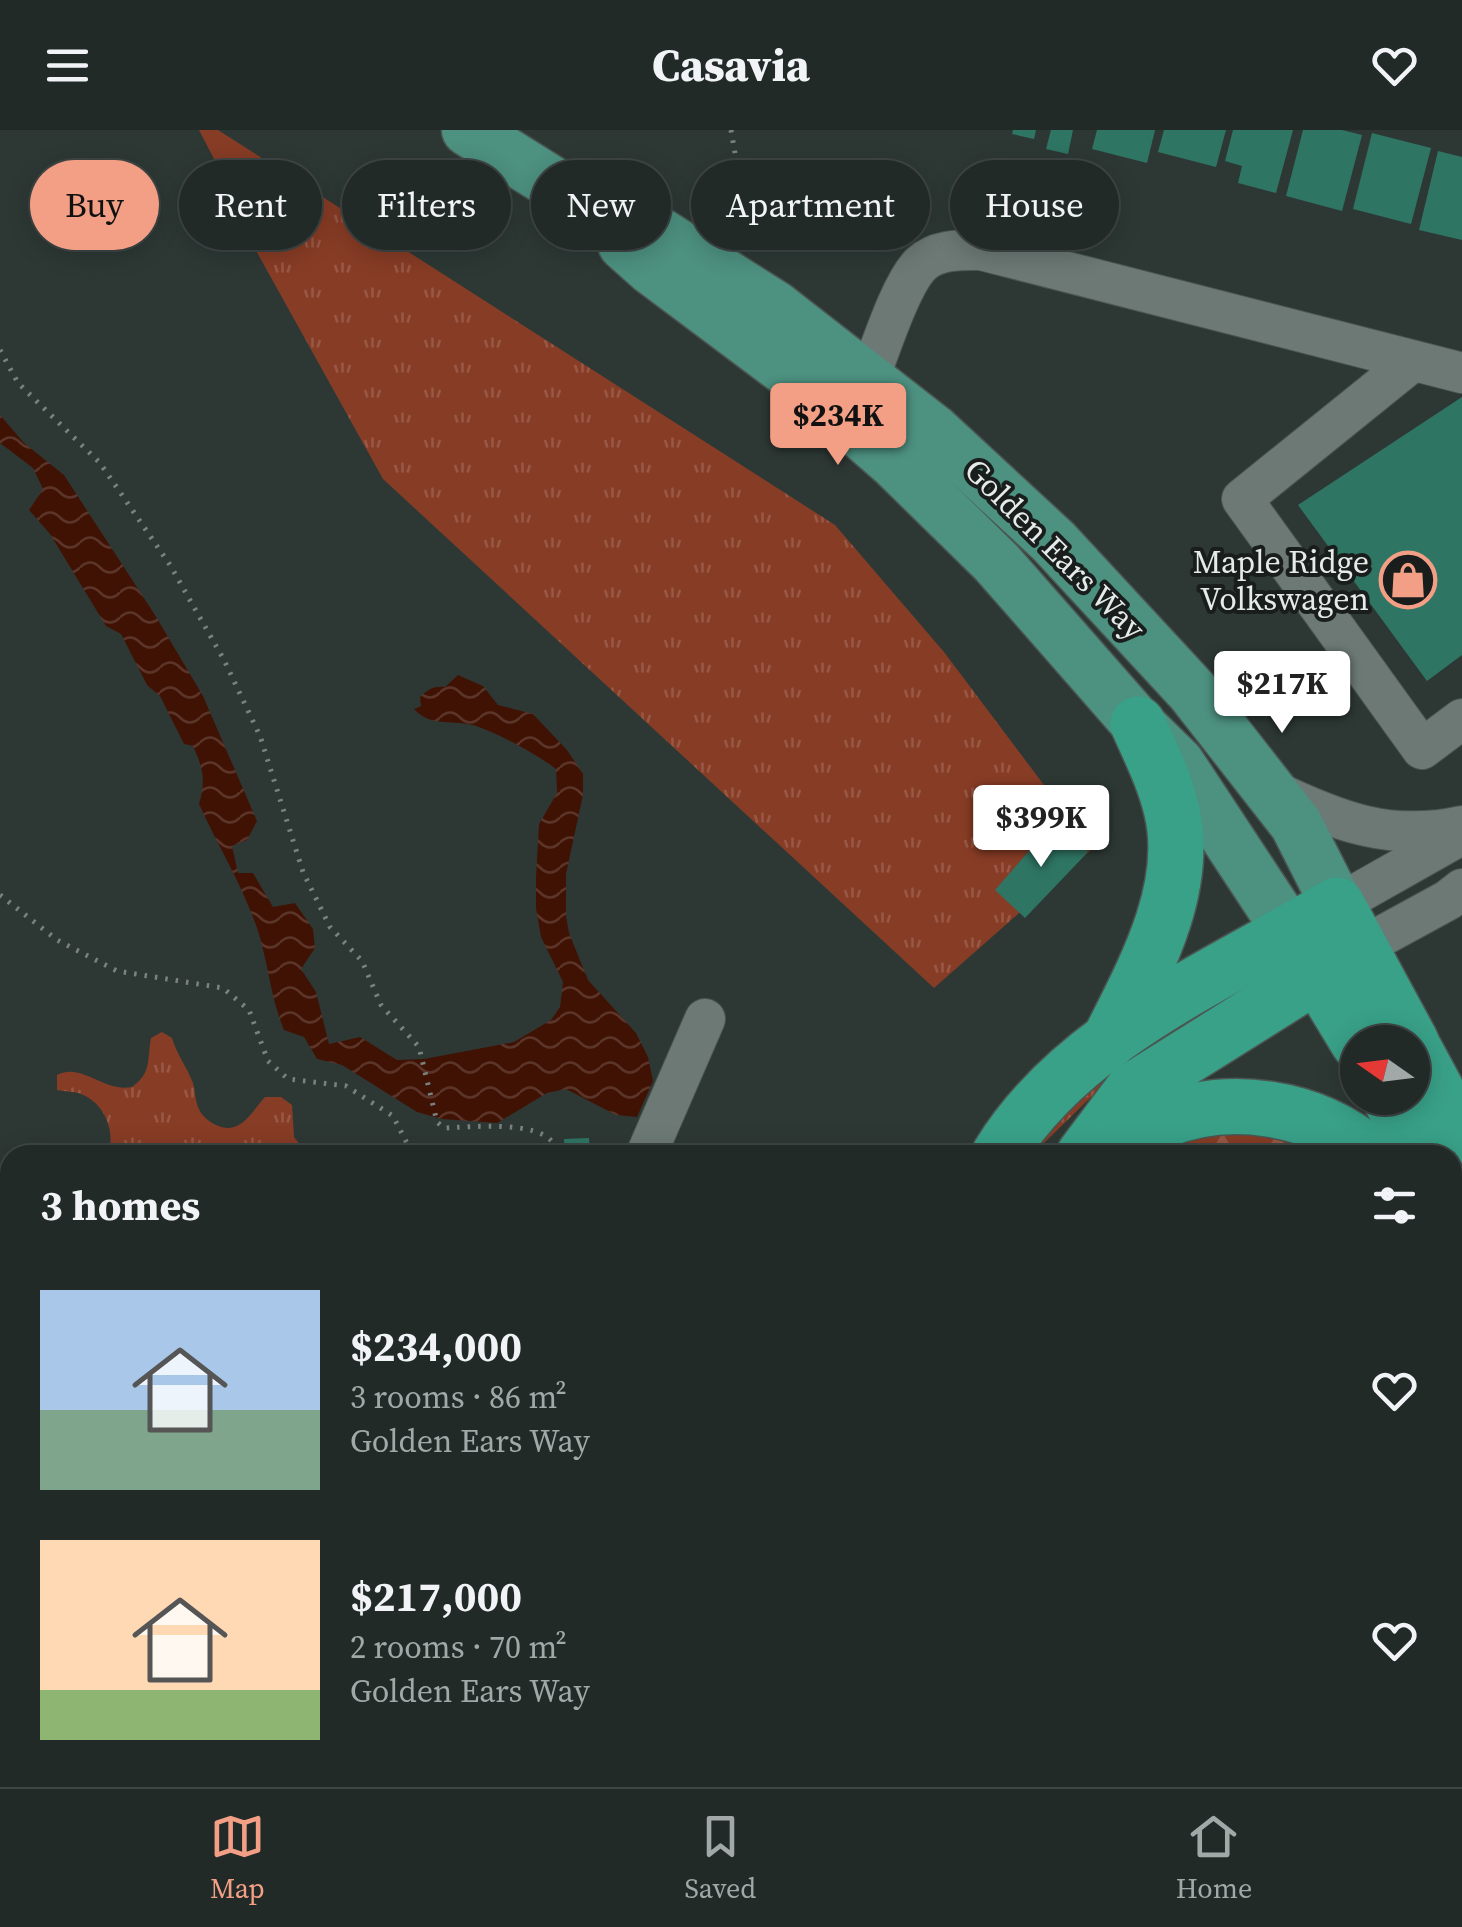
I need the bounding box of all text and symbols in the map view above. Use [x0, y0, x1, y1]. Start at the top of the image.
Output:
text: Casavia [652, 34, 810, 96]
icon: menu [40, 38, 95, 93]
icon: heart [1367, 38, 1422, 93]
chip: Buy [30, 160, 159, 250]
chip: Rent [179, 160, 322, 250]
chip: Filters [342, 160, 511, 250]
chip: New [531, 160, 671, 250]
chip: Apartment [691, 160, 930, 250]
chip: House [950, 160, 1119, 250]
pin: $234K [768, 383, 908, 468]
text: $234K [792, 393, 884, 437]
street label: Golden Ears Way [955, 449, 1156, 650]
place label: Maple Ridge Volkswagen [1193, 540, 1369, 621]
shop icon: Maple Ridge Volkswagen [1378, 550, 1438, 610]
pin: $217K [1212, 651, 1352, 736]
text: $217K [1236, 661, 1328, 705]
pin: $399K [971, 785, 1111, 870]
text: $399K [995, 795, 1087, 839]
north arrow [1340, 1025, 1430, 1115]
map controls [1340, 1025, 1430, 1115]
text: 3 homes [40, 1176, 200, 1234]
icon: filters [1367, 1178, 1422, 1233]
text: $234,000 [350, 1317, 522, 1375]
icon: home [120, 1330, 240, 1450]
icon: heart [1367, 1363, 1422, 1418]
text: 3 rooms · 86 m² [350, 1375, 567, 1419]
text: Golden Ears Way [350, 1419, 590, 1463]
text: $217,000 [350, 1567, 522, 1625]
icon: home [120, 1580, 240, 1700]
icon: heart [1367, 1613, 1422, 1668]
text: 2 rooms · 70 m² [350, 1625, 567, 1669]
text: Golden Ears Way [350, 1669, 590, 1713]
tab: Map [210, 1809, 265, 1907]
tab: Saved [684, 1809, 756, 1907]
tab: Home [1176, 1809, 1252, 1907]

